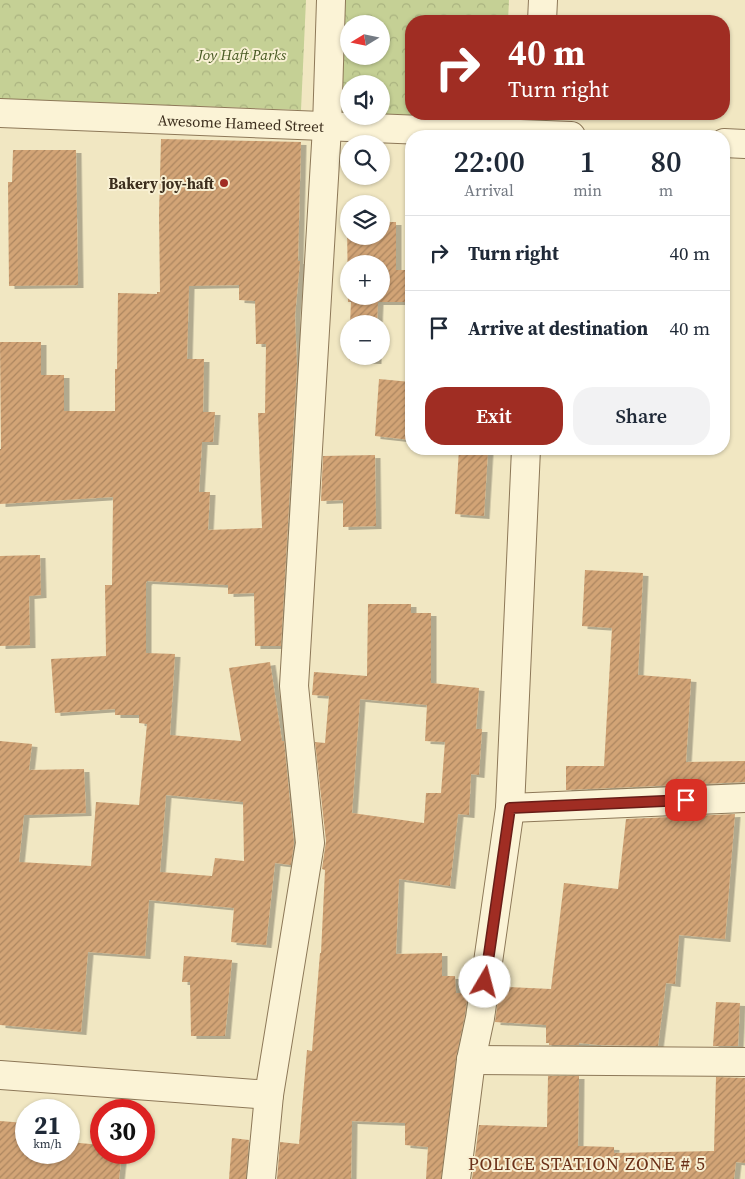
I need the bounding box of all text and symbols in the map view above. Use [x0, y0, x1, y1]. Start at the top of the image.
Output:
north arrow [340, 15, 390, 65]
map controls [340, 15, 390, 365]
text: 40 m [508, 29, 585, 77]
icon: right [425, 35, 490, 100]
park label: Joy Haft Parks [196, 44, 287, 65]
text: Turn right [508, 74, 609, 104]
button: sound [340, 75, 390, 125]
street label: Awesome Hameed Street [157, 109, 324, 137]
button: search [340, 135, 390, 185]
text: 22:00 [453, 141, 525, 182]
text: 1 [580, 141, 595, 182]
text: 80 [650, 141, 682, 182]
place label: Bakery joy-haft [109, 173, 215, 194]
marker: Bakery joy-haft [218, 177, 230, 189]
text: Arrival [464, 179, 514, 201]
text: min [573, 179, 602, 201]
text: m [659, 179, 673, 201]
button: layers [340, 195, 390, 245]
icon: right [425, 239, 453, 267]
text: Turn right [468, 240, 559, 266]
text: 40 m [669, 240, 710, 266]
button: + [340, 255, 390, 305]
icon: arrive [425, 314, 453, 342]
button: − [340, 315, 390, 365]
text: Arrive at destination [468, 315, 648, 341]
text: 40 m [669, 315, 710, 341]
button: Exit [425, 387, 563, 445]
button: Share [573, 387, 710, 445]
pin [665, 779, 707, 821]
icon: arrive [672, 786, 700, 814]
position arrow [458, 955, 510, 1007]
speed limit sign: 30 [90, 1099, 155, 1164]
text: 21 [34, 1108, 61, 1142]
text: km/h [33, 1136, 62, 1152]
district label: POLICE STATION ZONE # 5 [468, 1151, 706, 1176]

